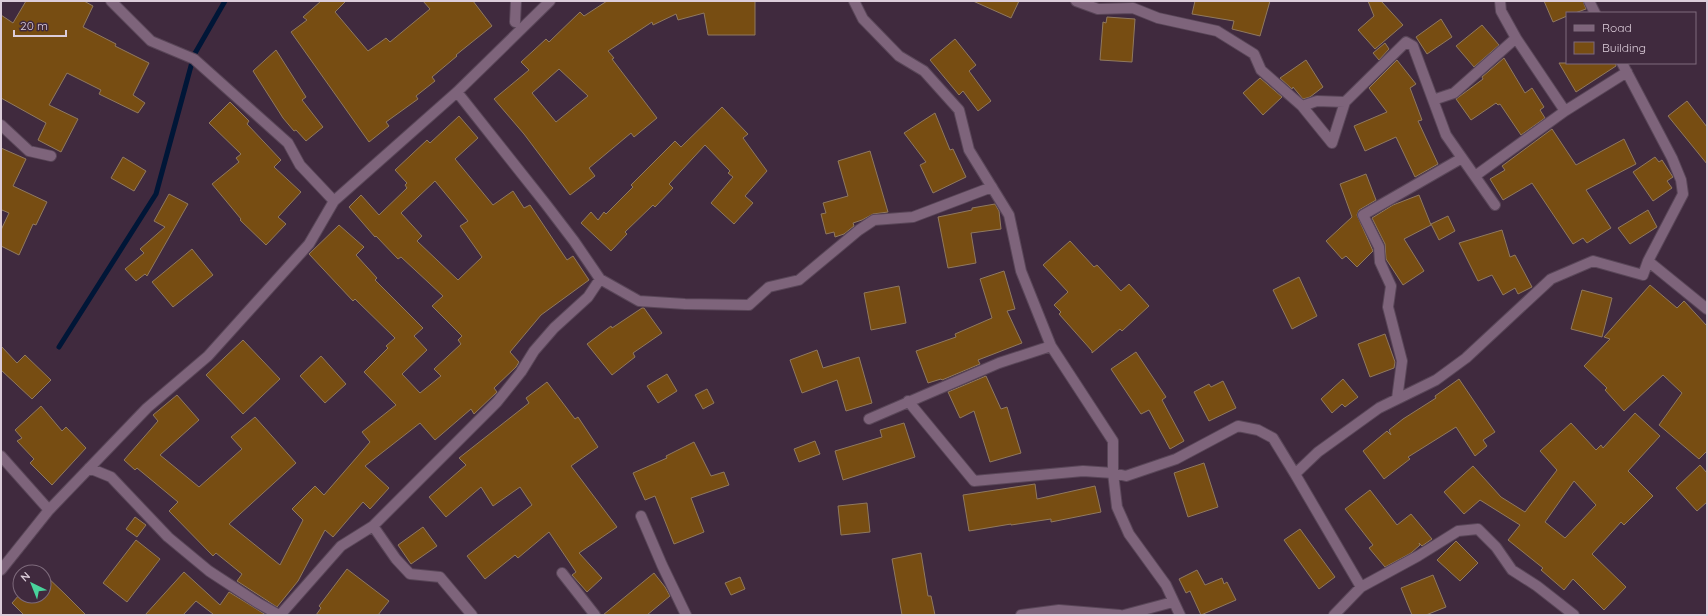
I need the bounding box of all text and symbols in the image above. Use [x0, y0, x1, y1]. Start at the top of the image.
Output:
scale bar [14, 12, 66, 38]
legend [1566, 12, 1696, 64]
text: 20 m [20, 18, 48, 33]
text: Road [1602, 20, 1632, 35]
text: Building [1602, 40, 1646, 55]
north arrow [12, 564, 52, 604]
text: N [17, 569, 33, 585]

